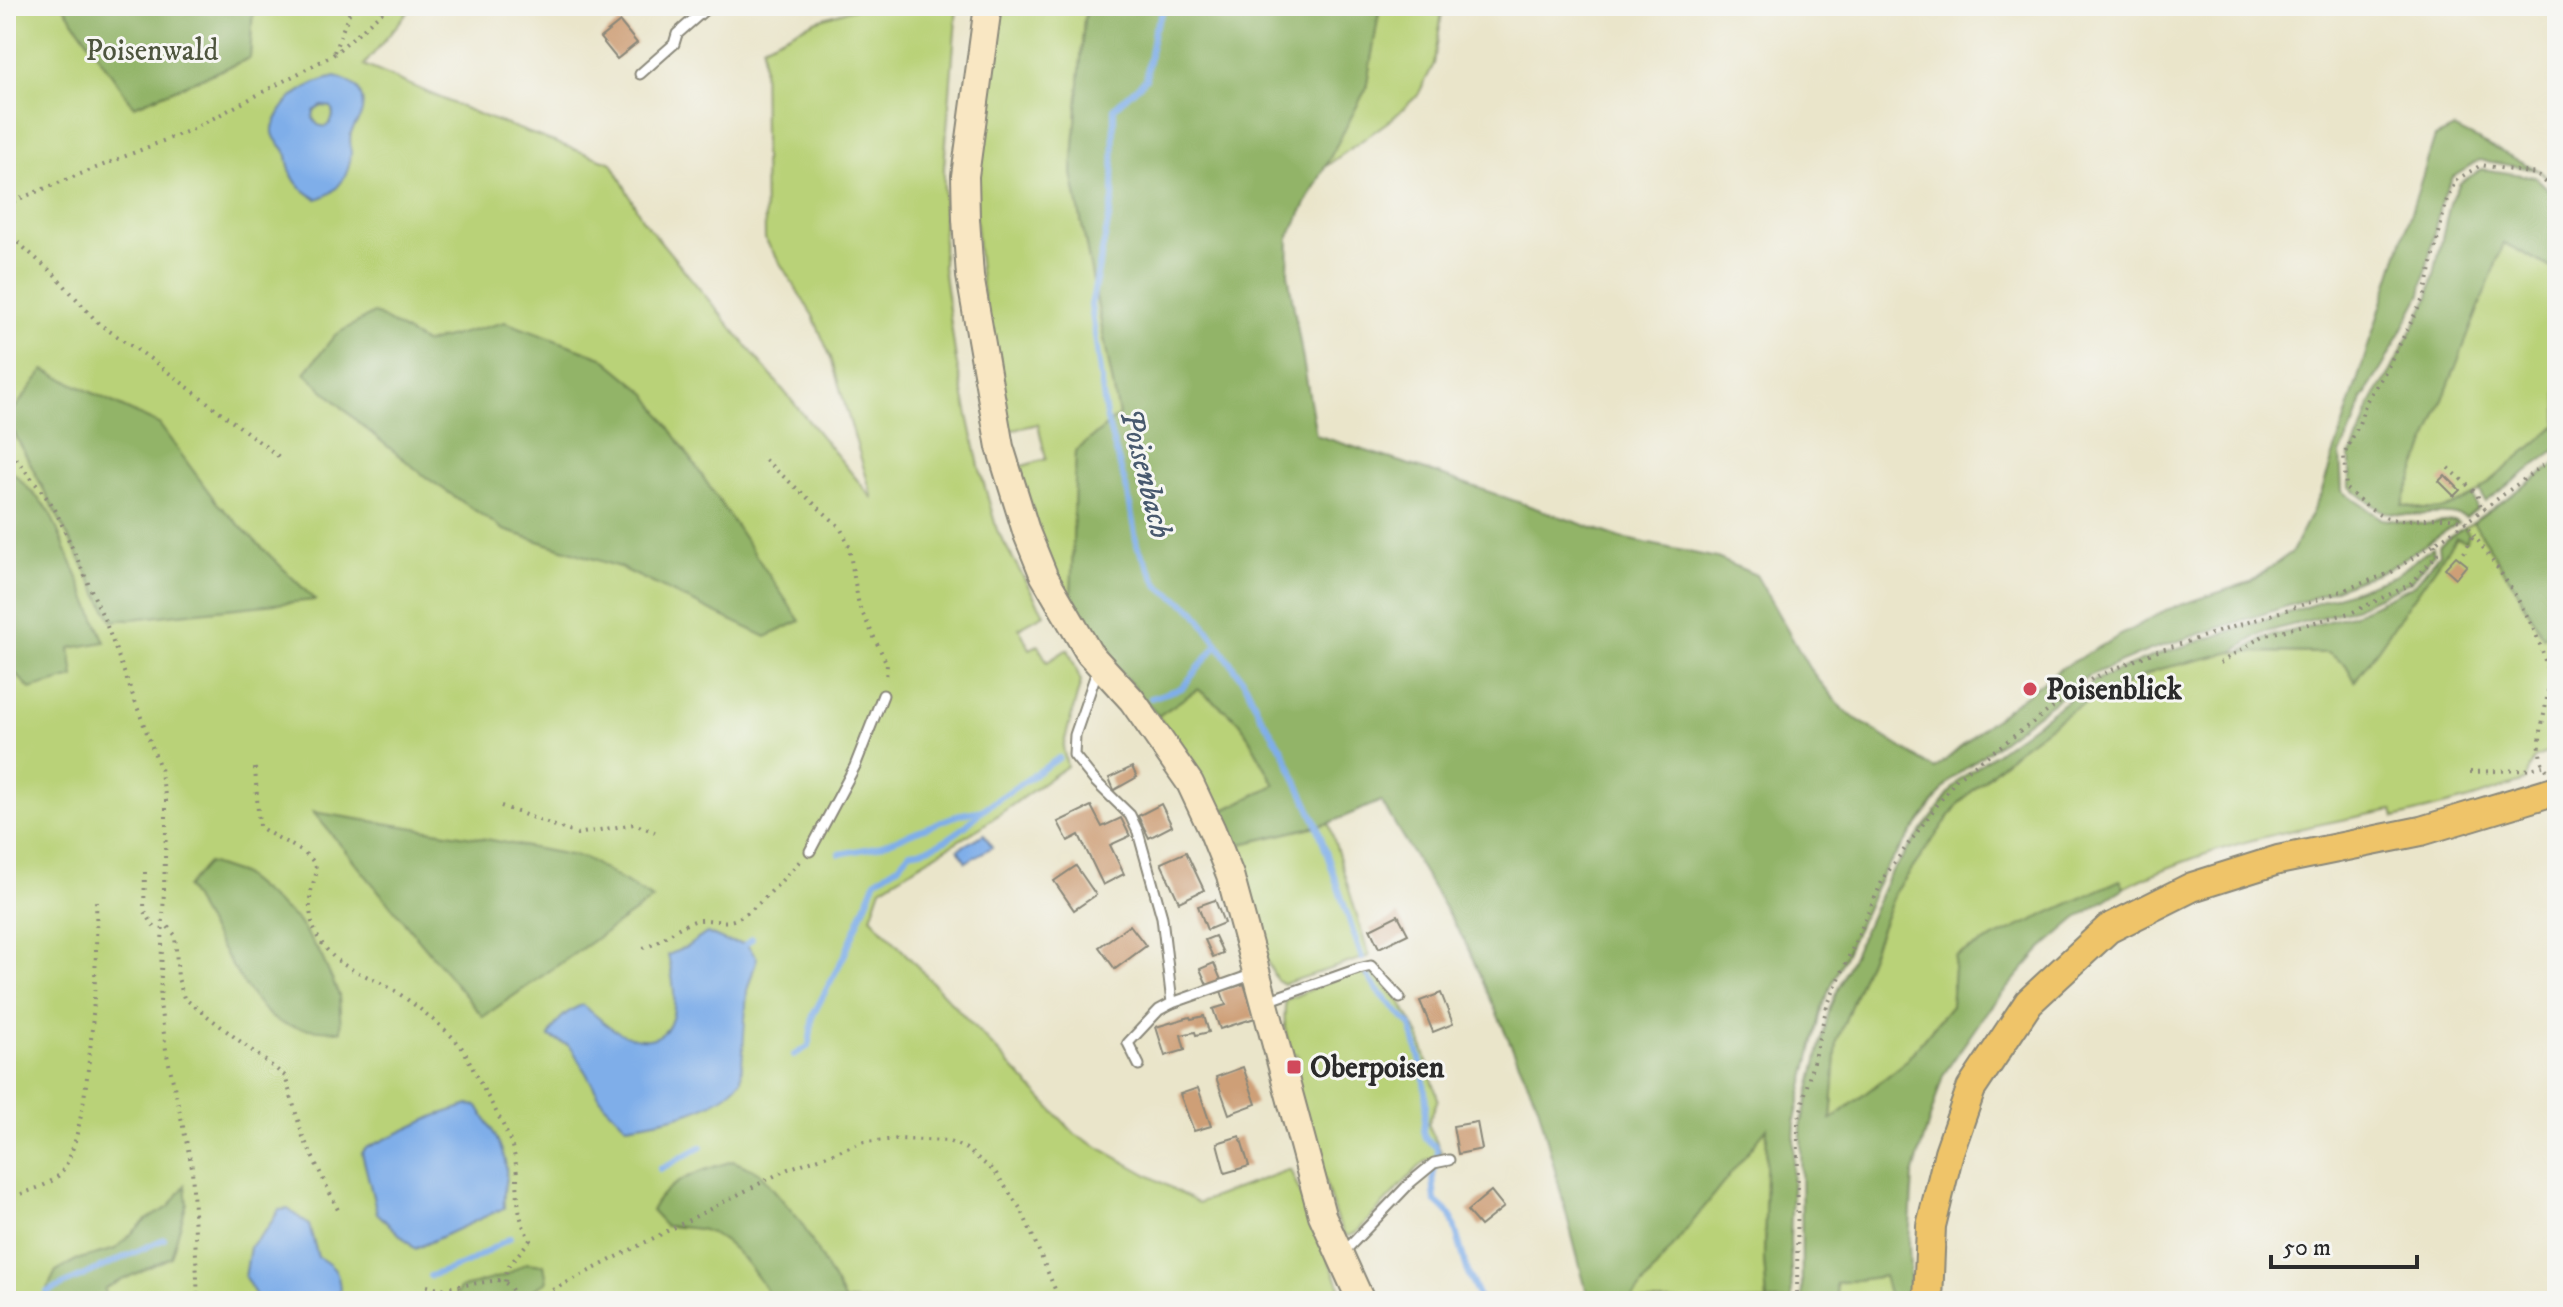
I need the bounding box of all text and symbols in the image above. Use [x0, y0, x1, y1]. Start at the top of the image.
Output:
park label: Poisenwald [85, 33, 219, 70]
water label: Poisenbach [1110, 404, 1181, 543]
place label: Poisenblick [2046, 672, 2183, 709]
marker: Poisenblick [2021, 680, 2039, 698]
place label: Oberpoisen [1310, 1050, 1445, 1087]
marker: Oberpoisen [1285, 1058, 1303, 1076]
scale bar [2271, 1219, 2417, 1269]
text: 50 m [2283, 1233, 2331, 1263]

